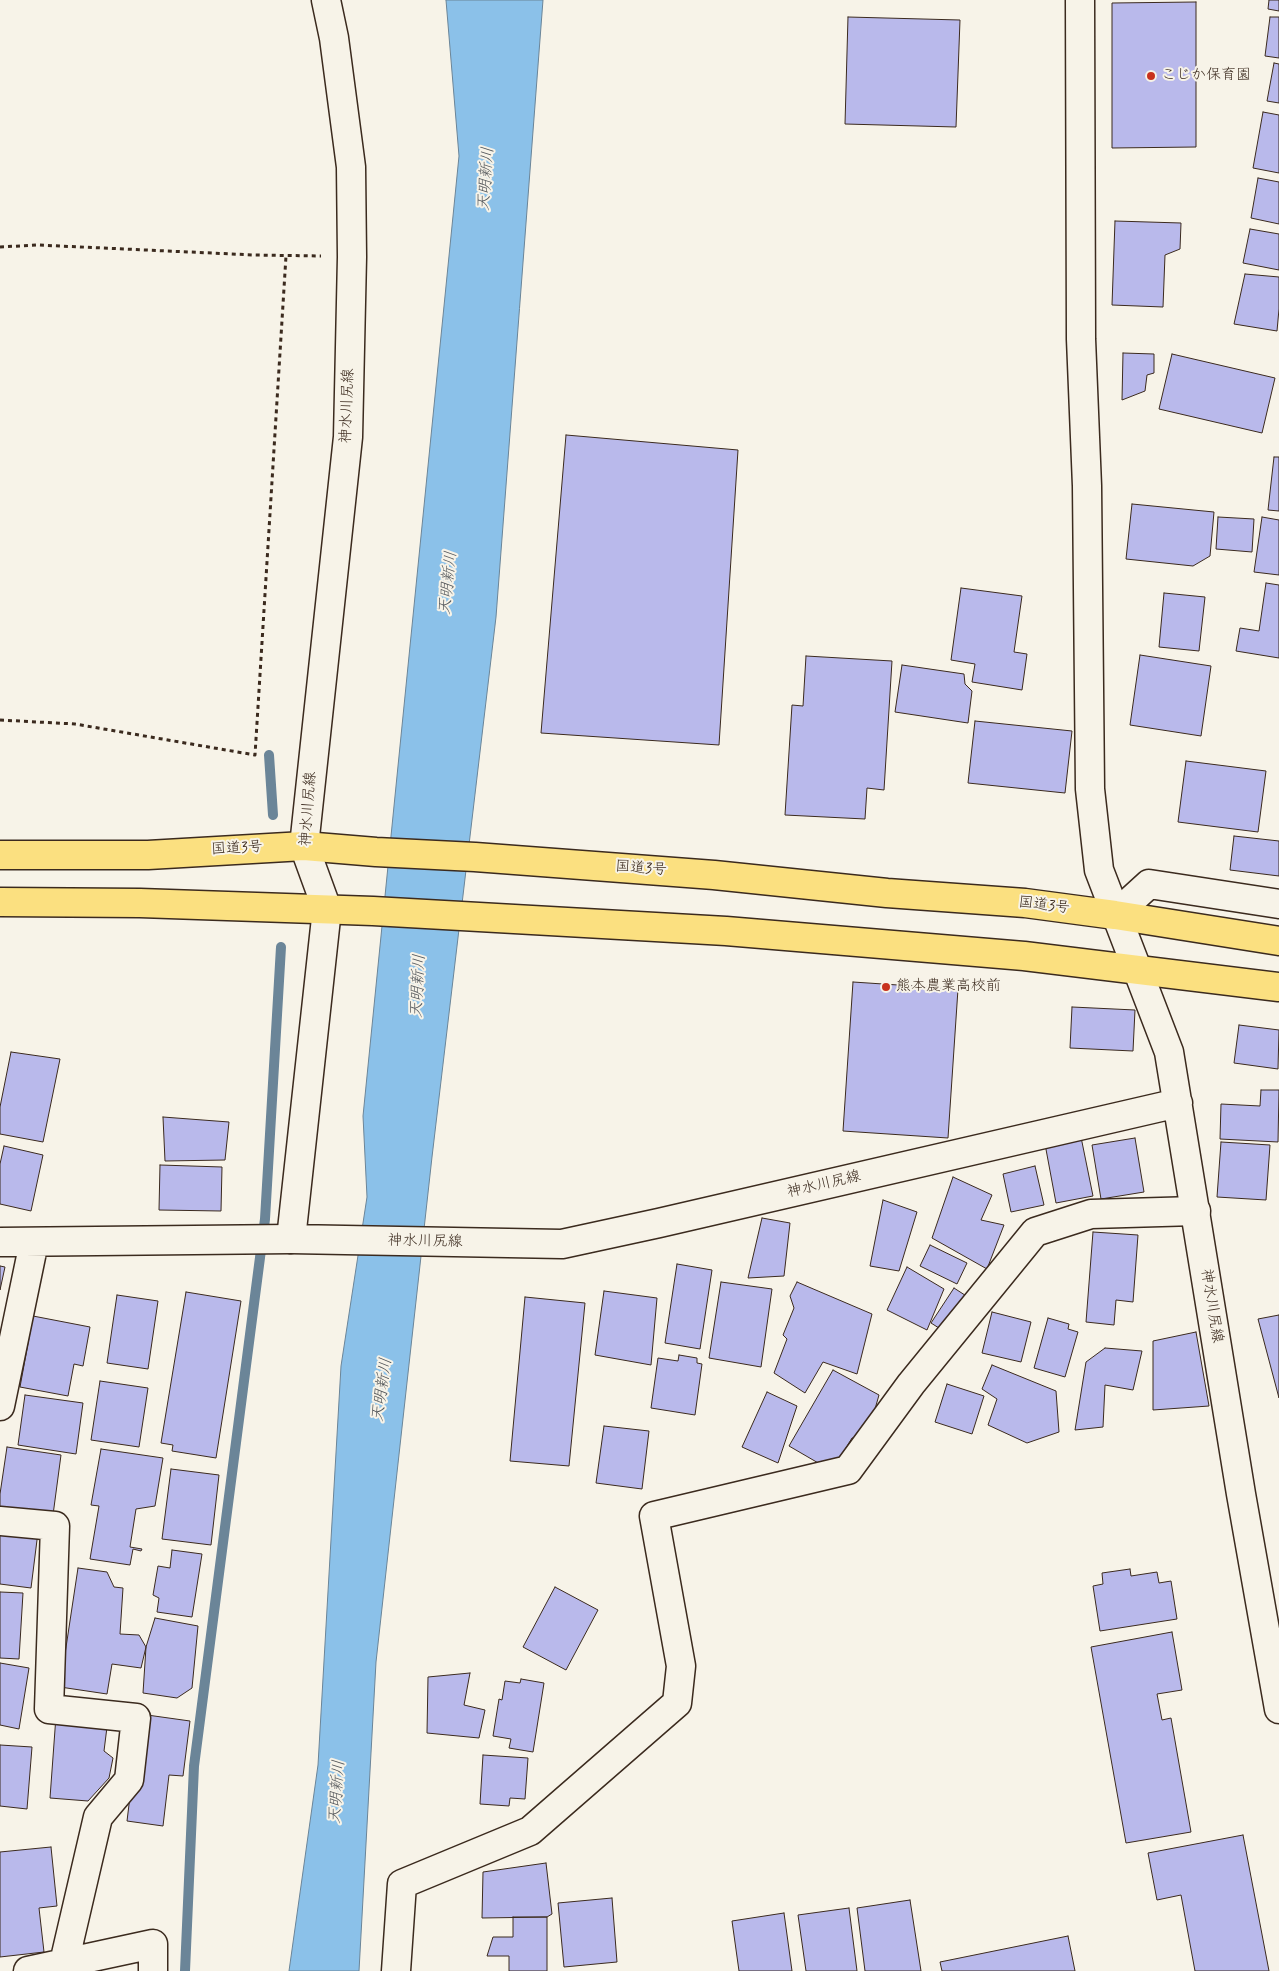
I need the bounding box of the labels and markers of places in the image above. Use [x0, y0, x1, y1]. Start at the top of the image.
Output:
place label: こじか保育園 [1161, 67, 1251, 85]
marker: こじか保育園 [1145, 70, 1157, 82]
place label: 熊本農業高校前 [896, 978, 1001, 996]
marker: 熊本農業高校前 [880, 981, 892, 993]

